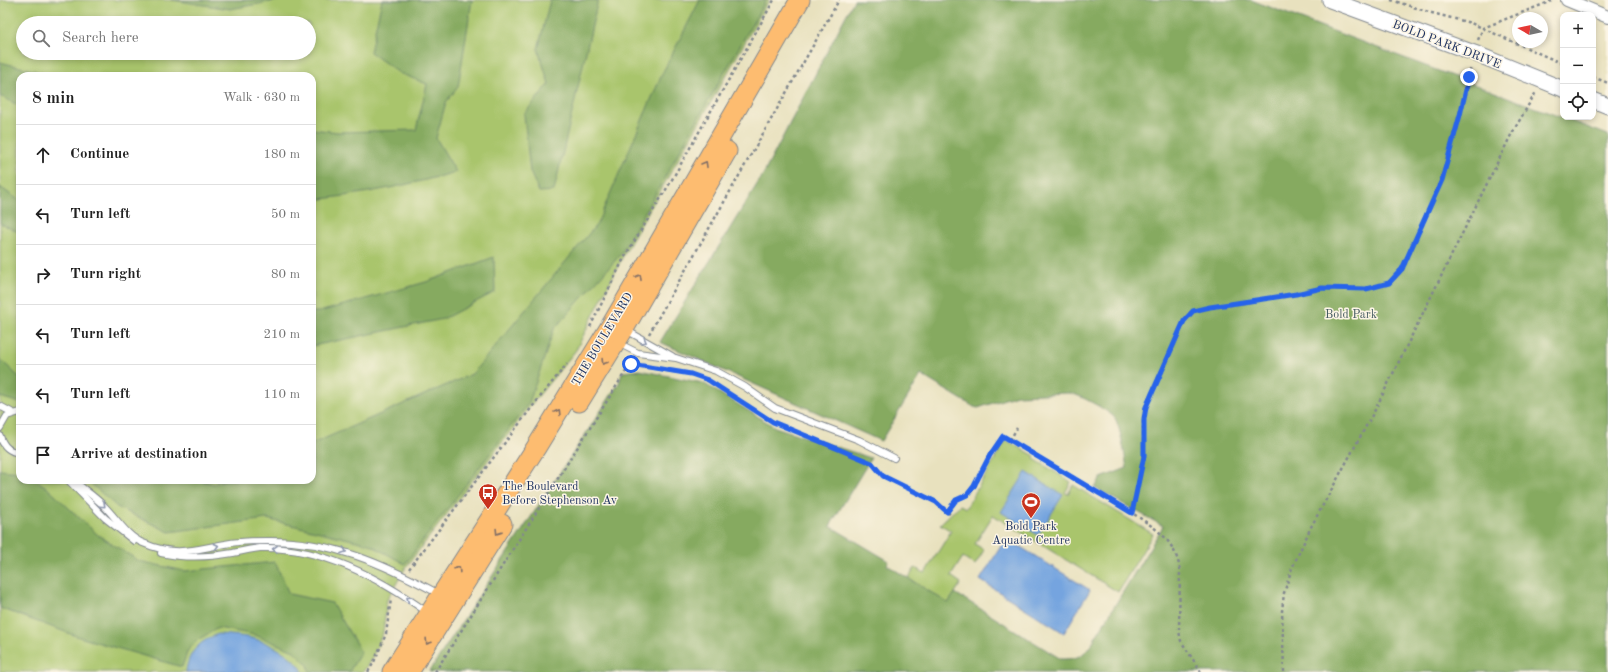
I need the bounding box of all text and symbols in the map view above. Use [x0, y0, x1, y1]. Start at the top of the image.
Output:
north arrow [1512, 12, 1548, 48]
map controls [1560, 12, 1596, 120]
button: + [1560, 12, 1596, 48]
search box [16, 16, 316, 60]
street label: BOLD PARK DRIVE [1391, 19, 1503, 71]
icon: search [30, 27, 52, 49]
text: Search here [62, 31, 139, 46]
button: − [1560, 48, 1596, 84]
route end [1460, 68, 1478, 86]
button: locate [1560, 84, 1596, 120]
text: 8 min [32, 90, 75, 107]
text: Walk · 630 m [223, 91, 300, 104]
icon: ahead [32, 144, 54, 166]
text: Continue [70, 147, 129, 162]
text: 180 m [263, 148, 300, 161]
one-way arrow [700, 161, 707, 168]
icon: left [32, 204, 54, 226]
text: Turn left [70, 207, 130, 222]
text: 50 m [271, 208, 300, 221]
icon: right [32, 264, 54, 286]
text: Turn right [70, 267, 141, 282]
text: 80 m [271, 268, 300, 281]
one-way arrow [635, 274, 642, 281]
street label: THE BOULEVARD [570, 291, 635, 388]
park label: Bold Park [1325, 309, 1377, 321]
icon: left [32, 324, 54, 346]
text: Turn left [70, 327, 130, 342]
text: 210 m [263, 328, 300, 341]
one-way arrow [640, 336, 647, 343]
route start [622, 355, 640, 373]
one-way arrow [601, 358, 609, 365]
icon: left [32, 384, 54, 406]
text: Turn left [70, 387, 130, 402]
text: 110 m [263, 388, 300, 401]
one-way arrow [553, 409, 560, 416]
icon: arrive [32, 444, 54, 466]
text: Arrive at destination [70, 447, 208, 462]
place label: The Boulevard Before Stephenson Av [502, 481, 618, 507]
bus stop icon: The Boulevard Before Stephenson Av [477, 482, 499, 510]
sports icon: Bold Park Aquatic Centre [1020, 491, 1042, 519]
one-way arrow [98, 501, 106, 508]
place label: Bold Park Aquatic Centre [992, 521, 1071, 547]
one-way arrow [495, 528, 502, 535]
one-way arrow [212, 542, 219, 551]
one-way arrow [272, 544, 278, 553]
one-way arrow [341, 547, 348, 555]
one-way arrow [454, 566, 461, 573]
one-way arrow [406, 596, 413, 604]
one-way arrow [425, 638, 433, 645]

